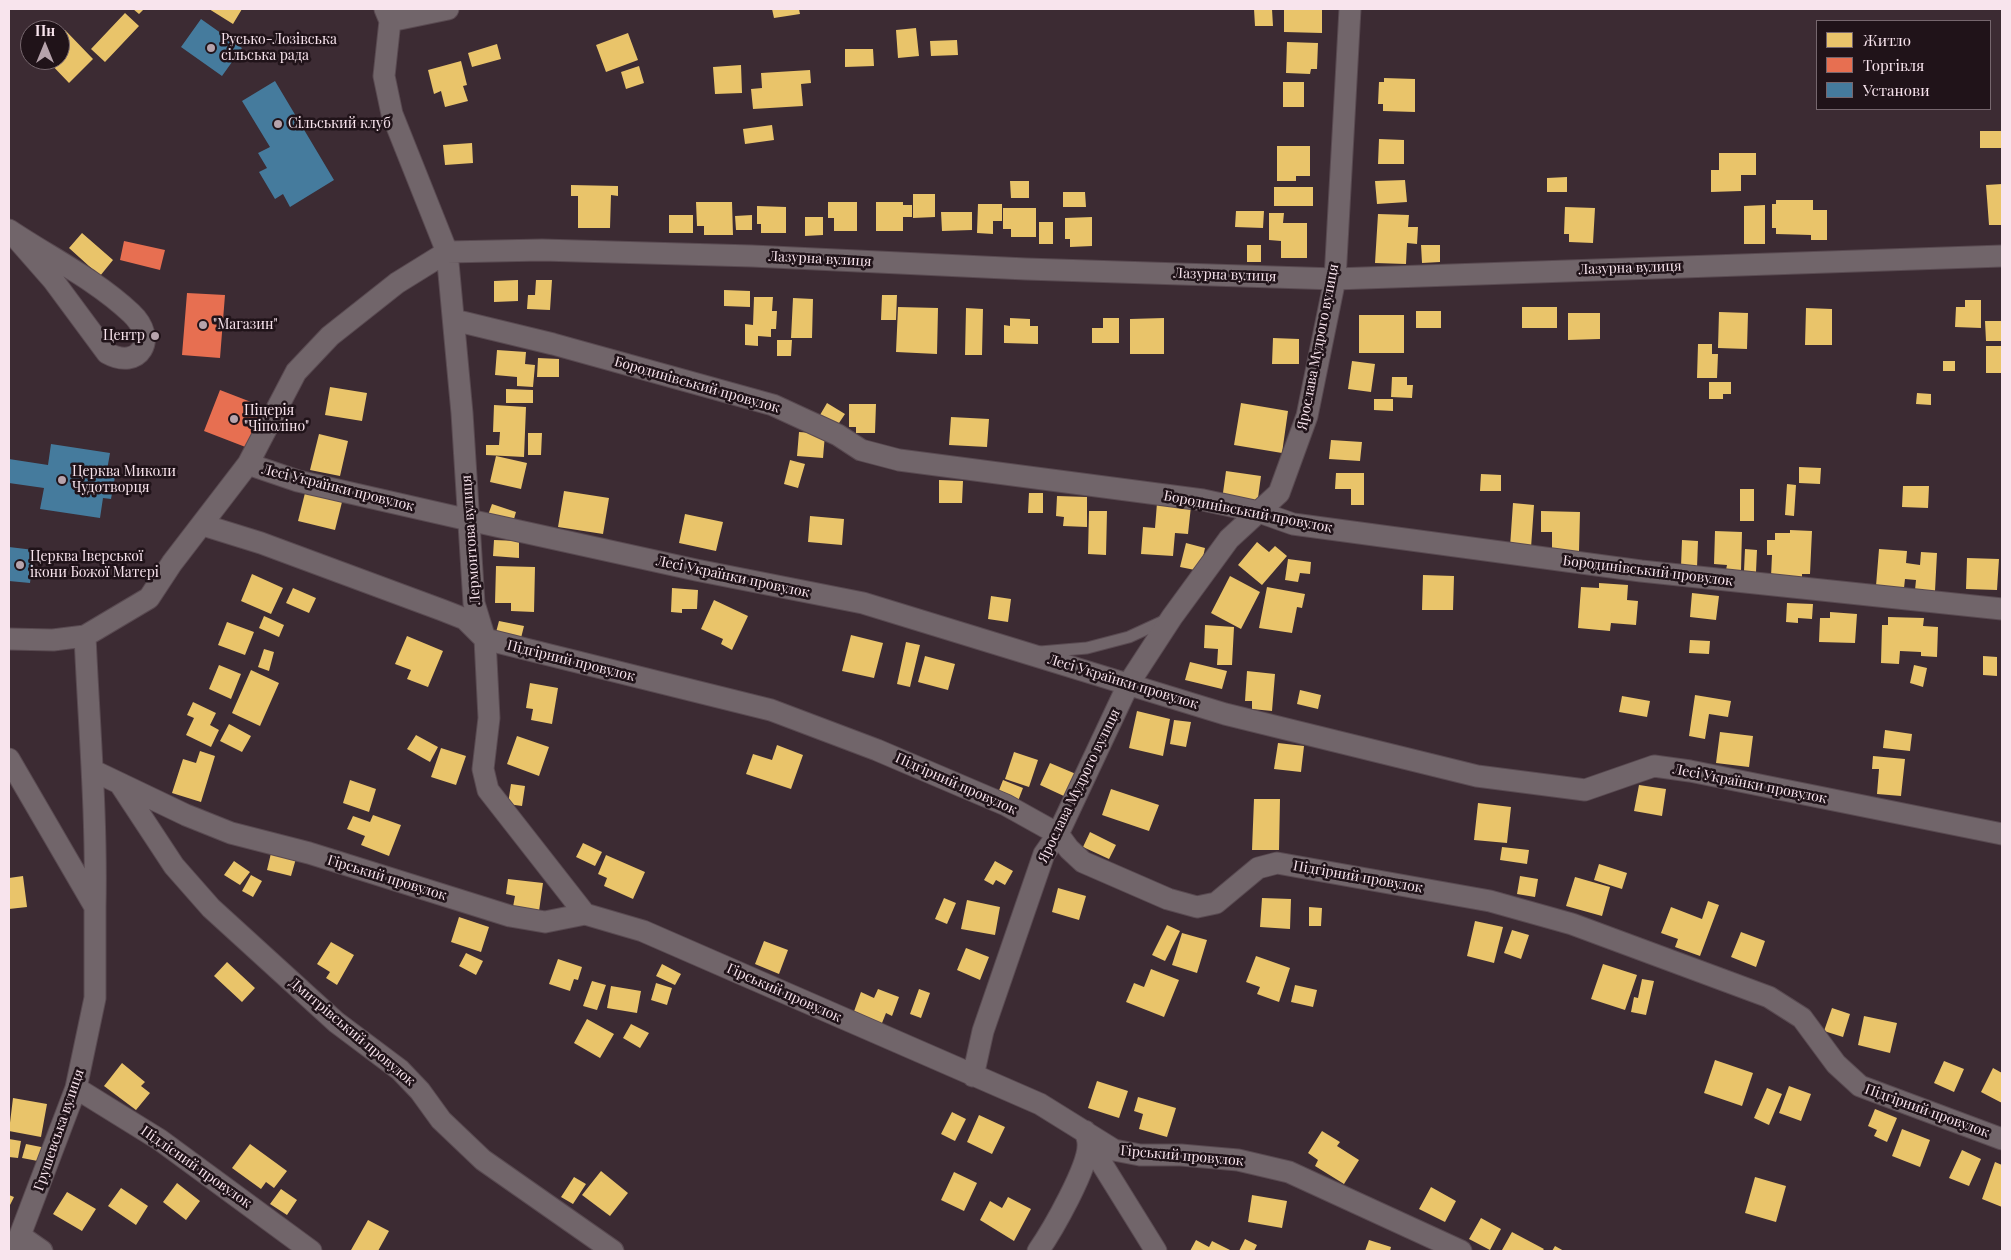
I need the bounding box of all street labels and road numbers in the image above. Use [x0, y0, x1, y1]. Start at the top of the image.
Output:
street label: Лазурна вулиця [768, 248, 872, 270]
street label: Лазурна вулиця [1578, 258, 1682, 278]
street label: Ярослава Мудрого вулиця [1294, 262, 1342, 432]
street label: Лазурна вулиця [1173, 265, 1277, 285]
street label: Бородинівський провулок [612, 353, 782, 417]
street label: Лесі Українки провулок [260, 461, 416, 515]
street label: Лермонтова вулиця [458, 475, 484, 605]
street label: Бородинівський провулок [1162, 487, 1334, 537]
street label: Бородинівський провулок [1562, 552, 1734, 590]
street label: Лесі Українки провулок [655, 553, 811, 601]
street label: Підгірний провулок [505, 637, 637, 685]
street label: Лесі Українки провулок [1046, 651, 1200, 713]
street label: Ярослава Мудрого вулиця [1034, 706, 1124, 866]
street label: Підгірний провулок [893, 750, 1019, 818]
street label: Лесі Українки провулок [1672, 761, 1828, 807]
street label: Гірський провулок [325, 852, 449, 904]
street label: Підгірний провулок [1292, 857, 1424, 897]
street label: Гірський провулок [724, 960, 844, 1026]
street label: Дмитрівський провулок [286, 974, 418, 1090]
street label: Грушевська вулиця [30, 1067, 88, 1193]
street label: Підгірний провулок [1862, 1081, 1992, 1141]
street label: Підлісний провулок [137, 1122, 255, 1212]
street label: Гірський провулок [1120, 1142, 1244, 1170]

